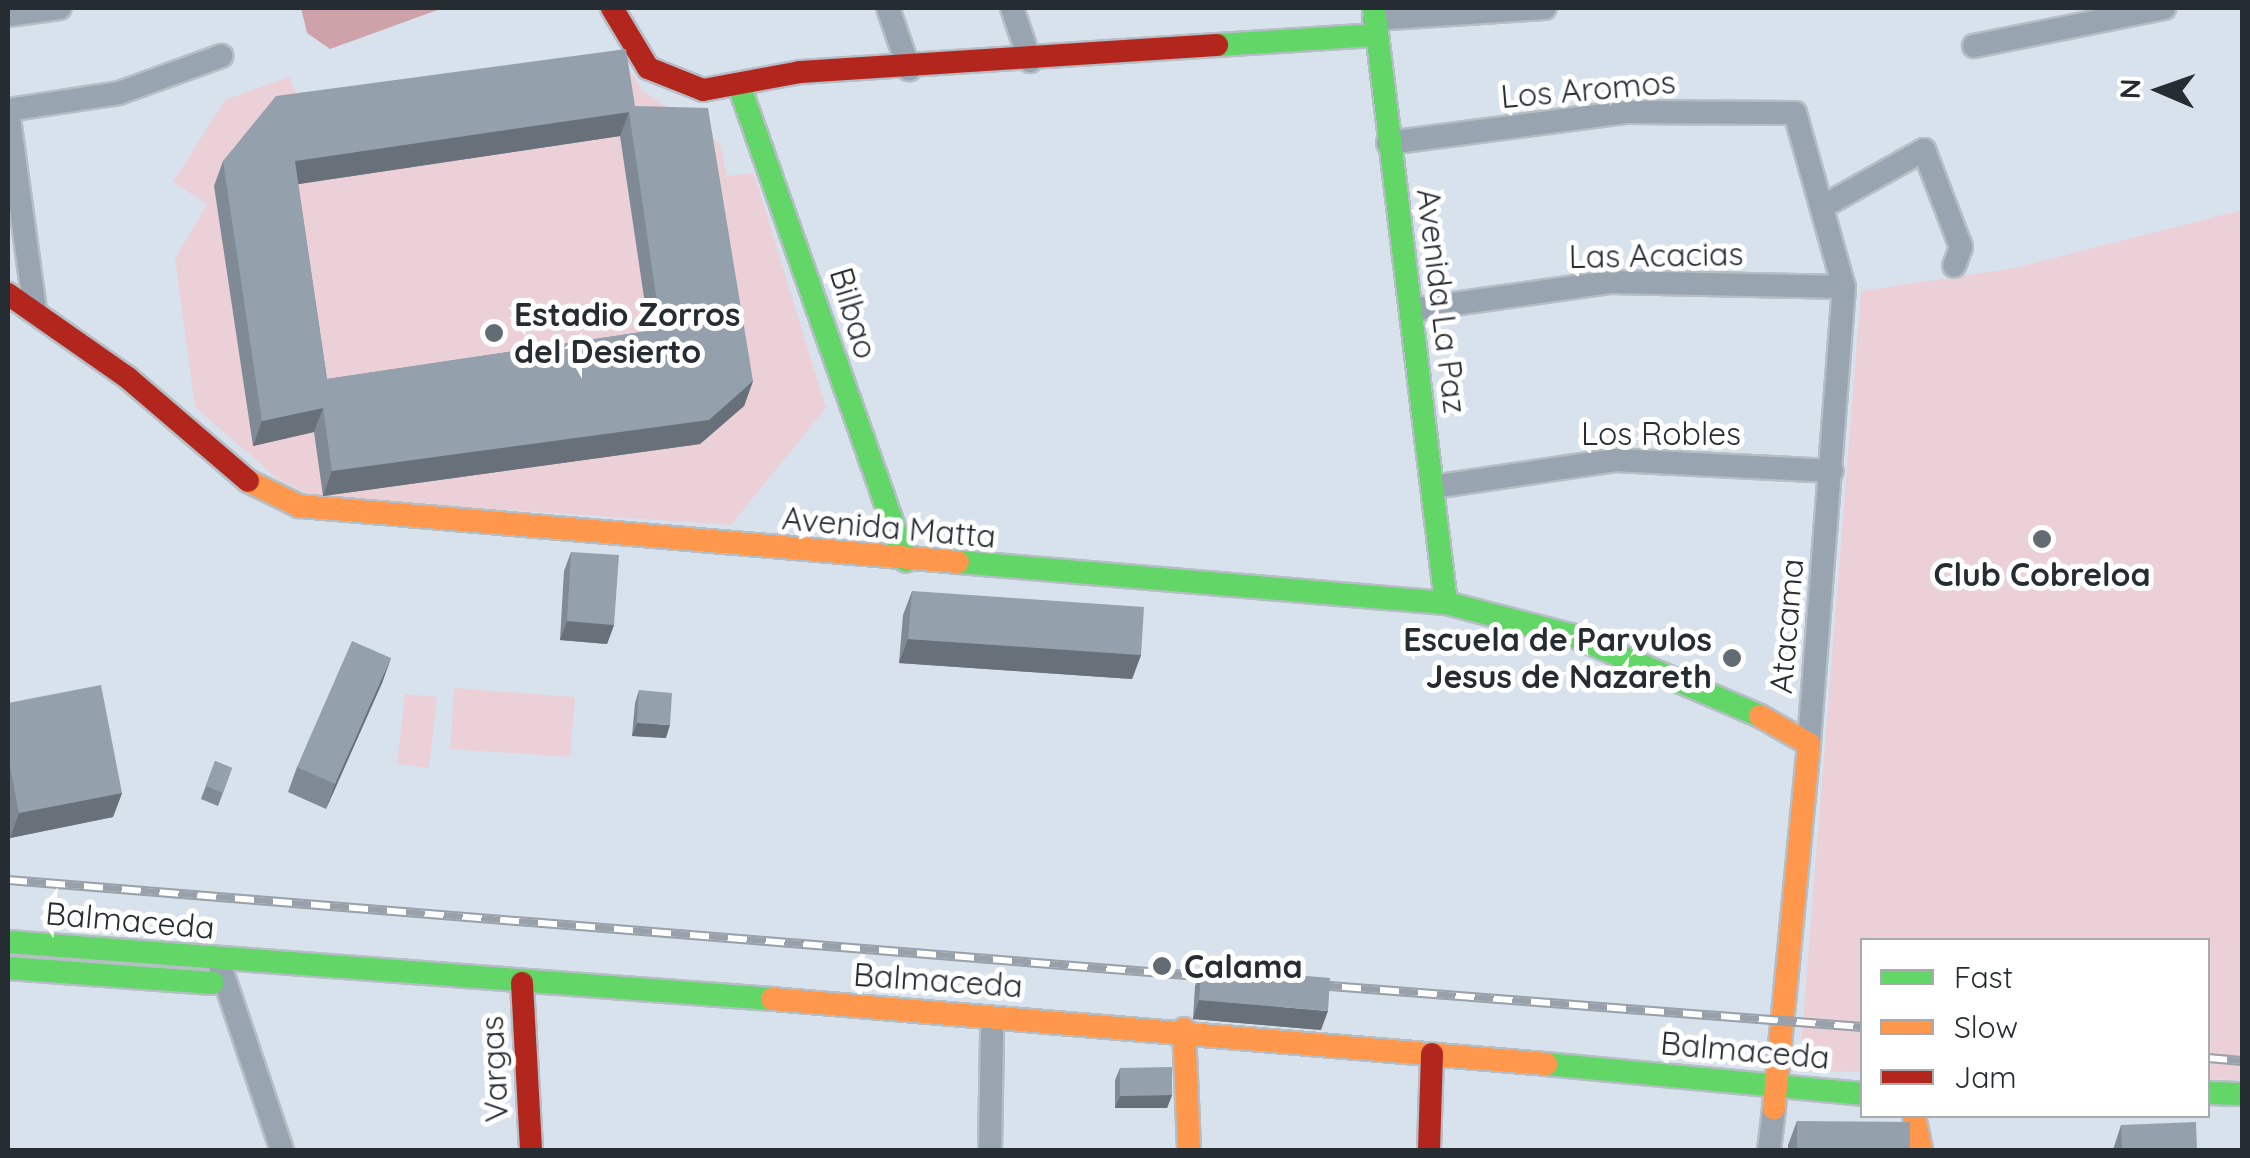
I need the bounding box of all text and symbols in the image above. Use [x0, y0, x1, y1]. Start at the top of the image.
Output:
north arrow [2110, 40, 2210, 140]
street label: Los Aromos [1499, 62, 1677, 116]
text: N [2112, 78, 2147, 100]
street label: Avenida La Paz [1409, 186, 1475, 416]
street label: Las Acacias [1568, 234, 1744, 276]
street label: Bilbao [822, 263, 886, 363]
place label: Estadio Zorros del Desierto [514, 296, 740, 371]
marker: Estadio Zorros del Desierto [483, 322, 505, 344]
street label: Los Robles [1581, 414, 1741, 452]
street label: Avenida Matta [781, 499, 997, 555]
marker: Club Cobreloa [2031, 528, 2053, 550]
place label: Club Cobreloa [1934, 555, 2150, 593]
street label: Atacama [1761, 557, 1811, 695]
place label: Escuela de Parvulos Jesus de Nazareth [1403, 621, 1712, 696]
marker: Escuela de Parvulos Jesus de Nazareth [1721, 647, 1743, 669]
street label: Balmaceda [44, 893, 216, 947]
legend [1860, 938, 2210, 1118]
place label: Calama [1184, 947, 1302, 985]
marker: Calama [1149, 953, 1175, 979]
street label: Balmaceda [852, 955, 1024, 1005]
text: Fast [1954, 958, 2013, 996]
text: Slow [1954, 1008, 2018, 1046]
street label: Vargas [472, 1015, 516, 1123]
street label: Balmaceda [1659, 1023, 1831, 1077]
text: Jam [1954, 1058, 2017, 1096]

